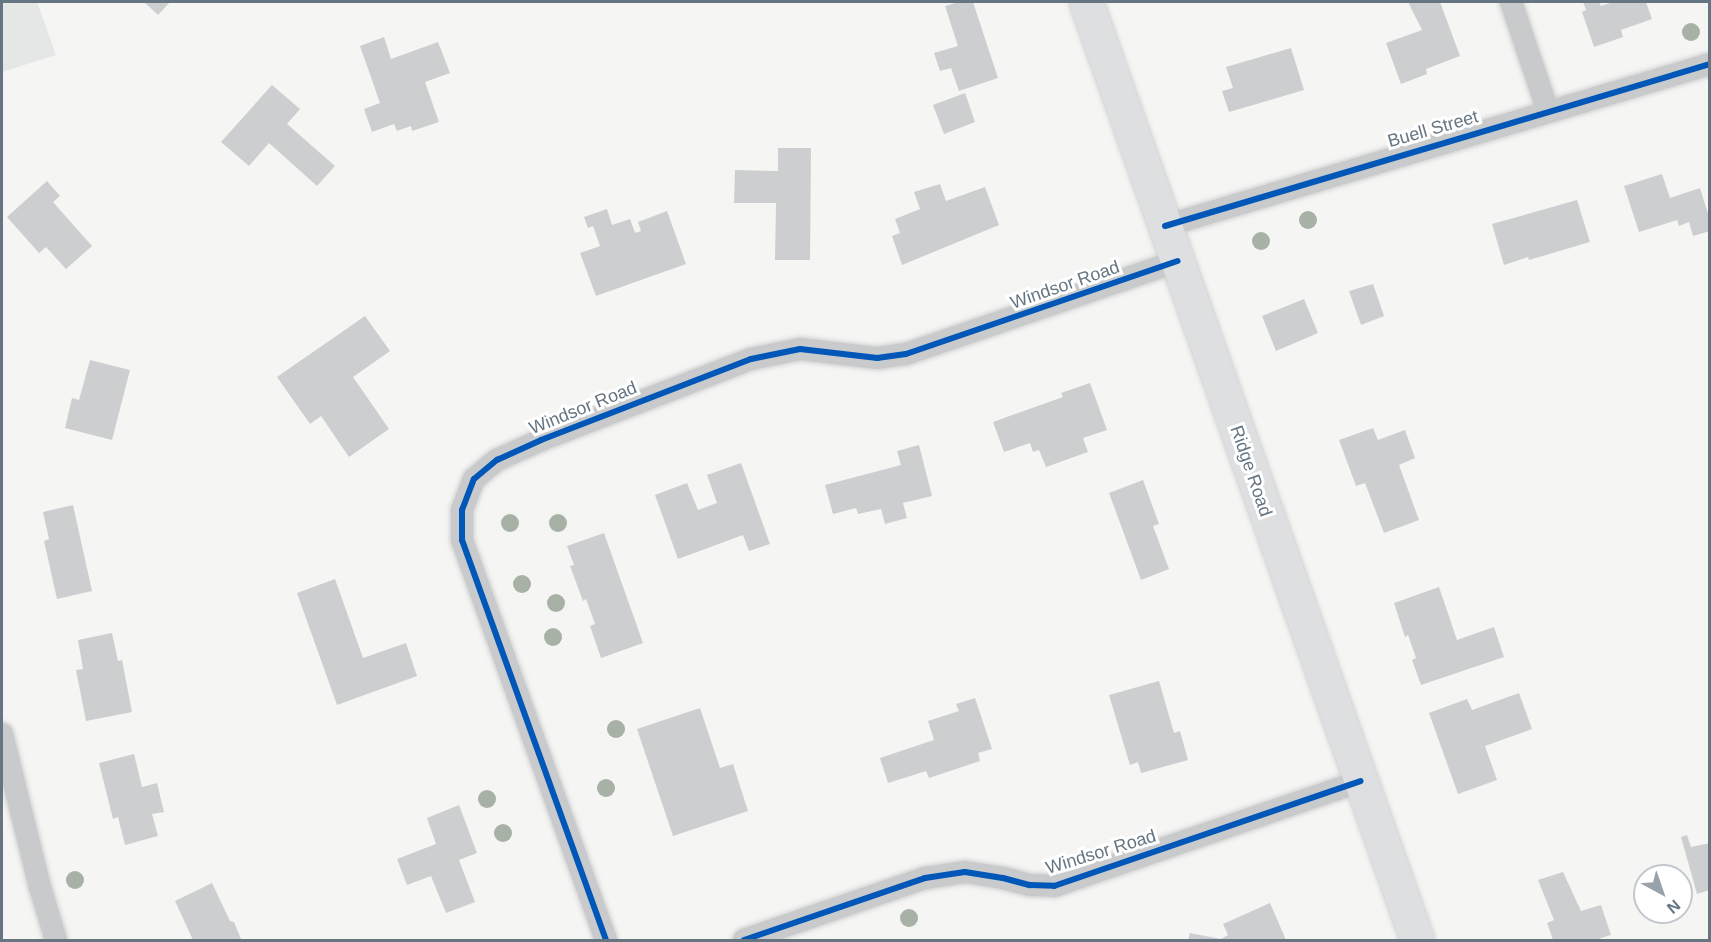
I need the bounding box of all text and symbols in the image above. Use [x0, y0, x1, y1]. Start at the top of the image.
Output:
street label: Buell Street [1385, 106, 1481, 152]
street label: Windsor Road [1008, 256, 1122, 314]
street label: Windsor Road [526, 377, 640, 439]
street label: Ridge Road [1225, 423, 1277, 519]
street label: Windsor Road [1043, 825, 1159, 879]
north arrow [1633, 864, 1693, 924]
text: N [1664, 896, 1683, 917]

